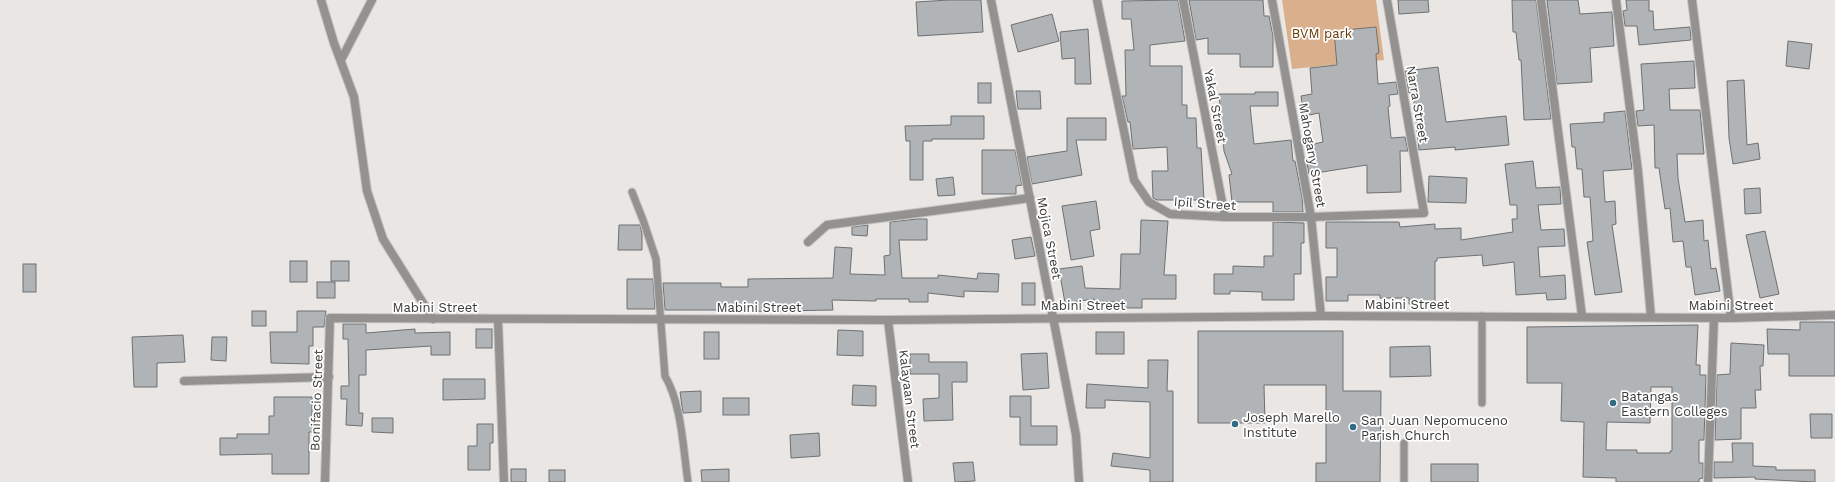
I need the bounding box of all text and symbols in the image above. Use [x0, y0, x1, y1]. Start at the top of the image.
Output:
park label: BVM park [1292, 26, 1353, 41]
street label: Narra Street [1403, 64, 1432, 144]
street label: Yakal Street [1201, 68, 1230, 145]
street label: Mahogany Street [1296, 101, 1329, 209]
street label: Ipil Street [1173, 194, 1237, 213]
street label: Mojica Street [1034, 196, 1065, 281]
street label: Mabini Street [1364, 297, 1450, 312]
street label: Mabini Street [1040, 298, 1126, 313]
street label: Mabini Street [1688, 298, 1774, 313]
street label: Mabini Street [392, 300, 478, 315]
street label: Mabini Street [716, 300, 802, 315]
street label: Bonifacio Street [307, 348, 326, 451]
street label: Kalayaan Street [896, 349, 923, 450]
place label: Batangas Eastern Colleges [1621, 389, 1728, 419]
marker: Batangas Eastern Colleges [1608, 398, 1618, 408]
place label: Joseph Marello Institute [1243, 410, 1340, 440]
place label: San Juan Nepomuceno Parish Church [1361, 413, 1508, 443]
marker: Joseph Marello Institute [1230, 419, 1240, 429]
marker: San Juan Nepomuceno Parish Church [1348, 422, 1358, 432]

